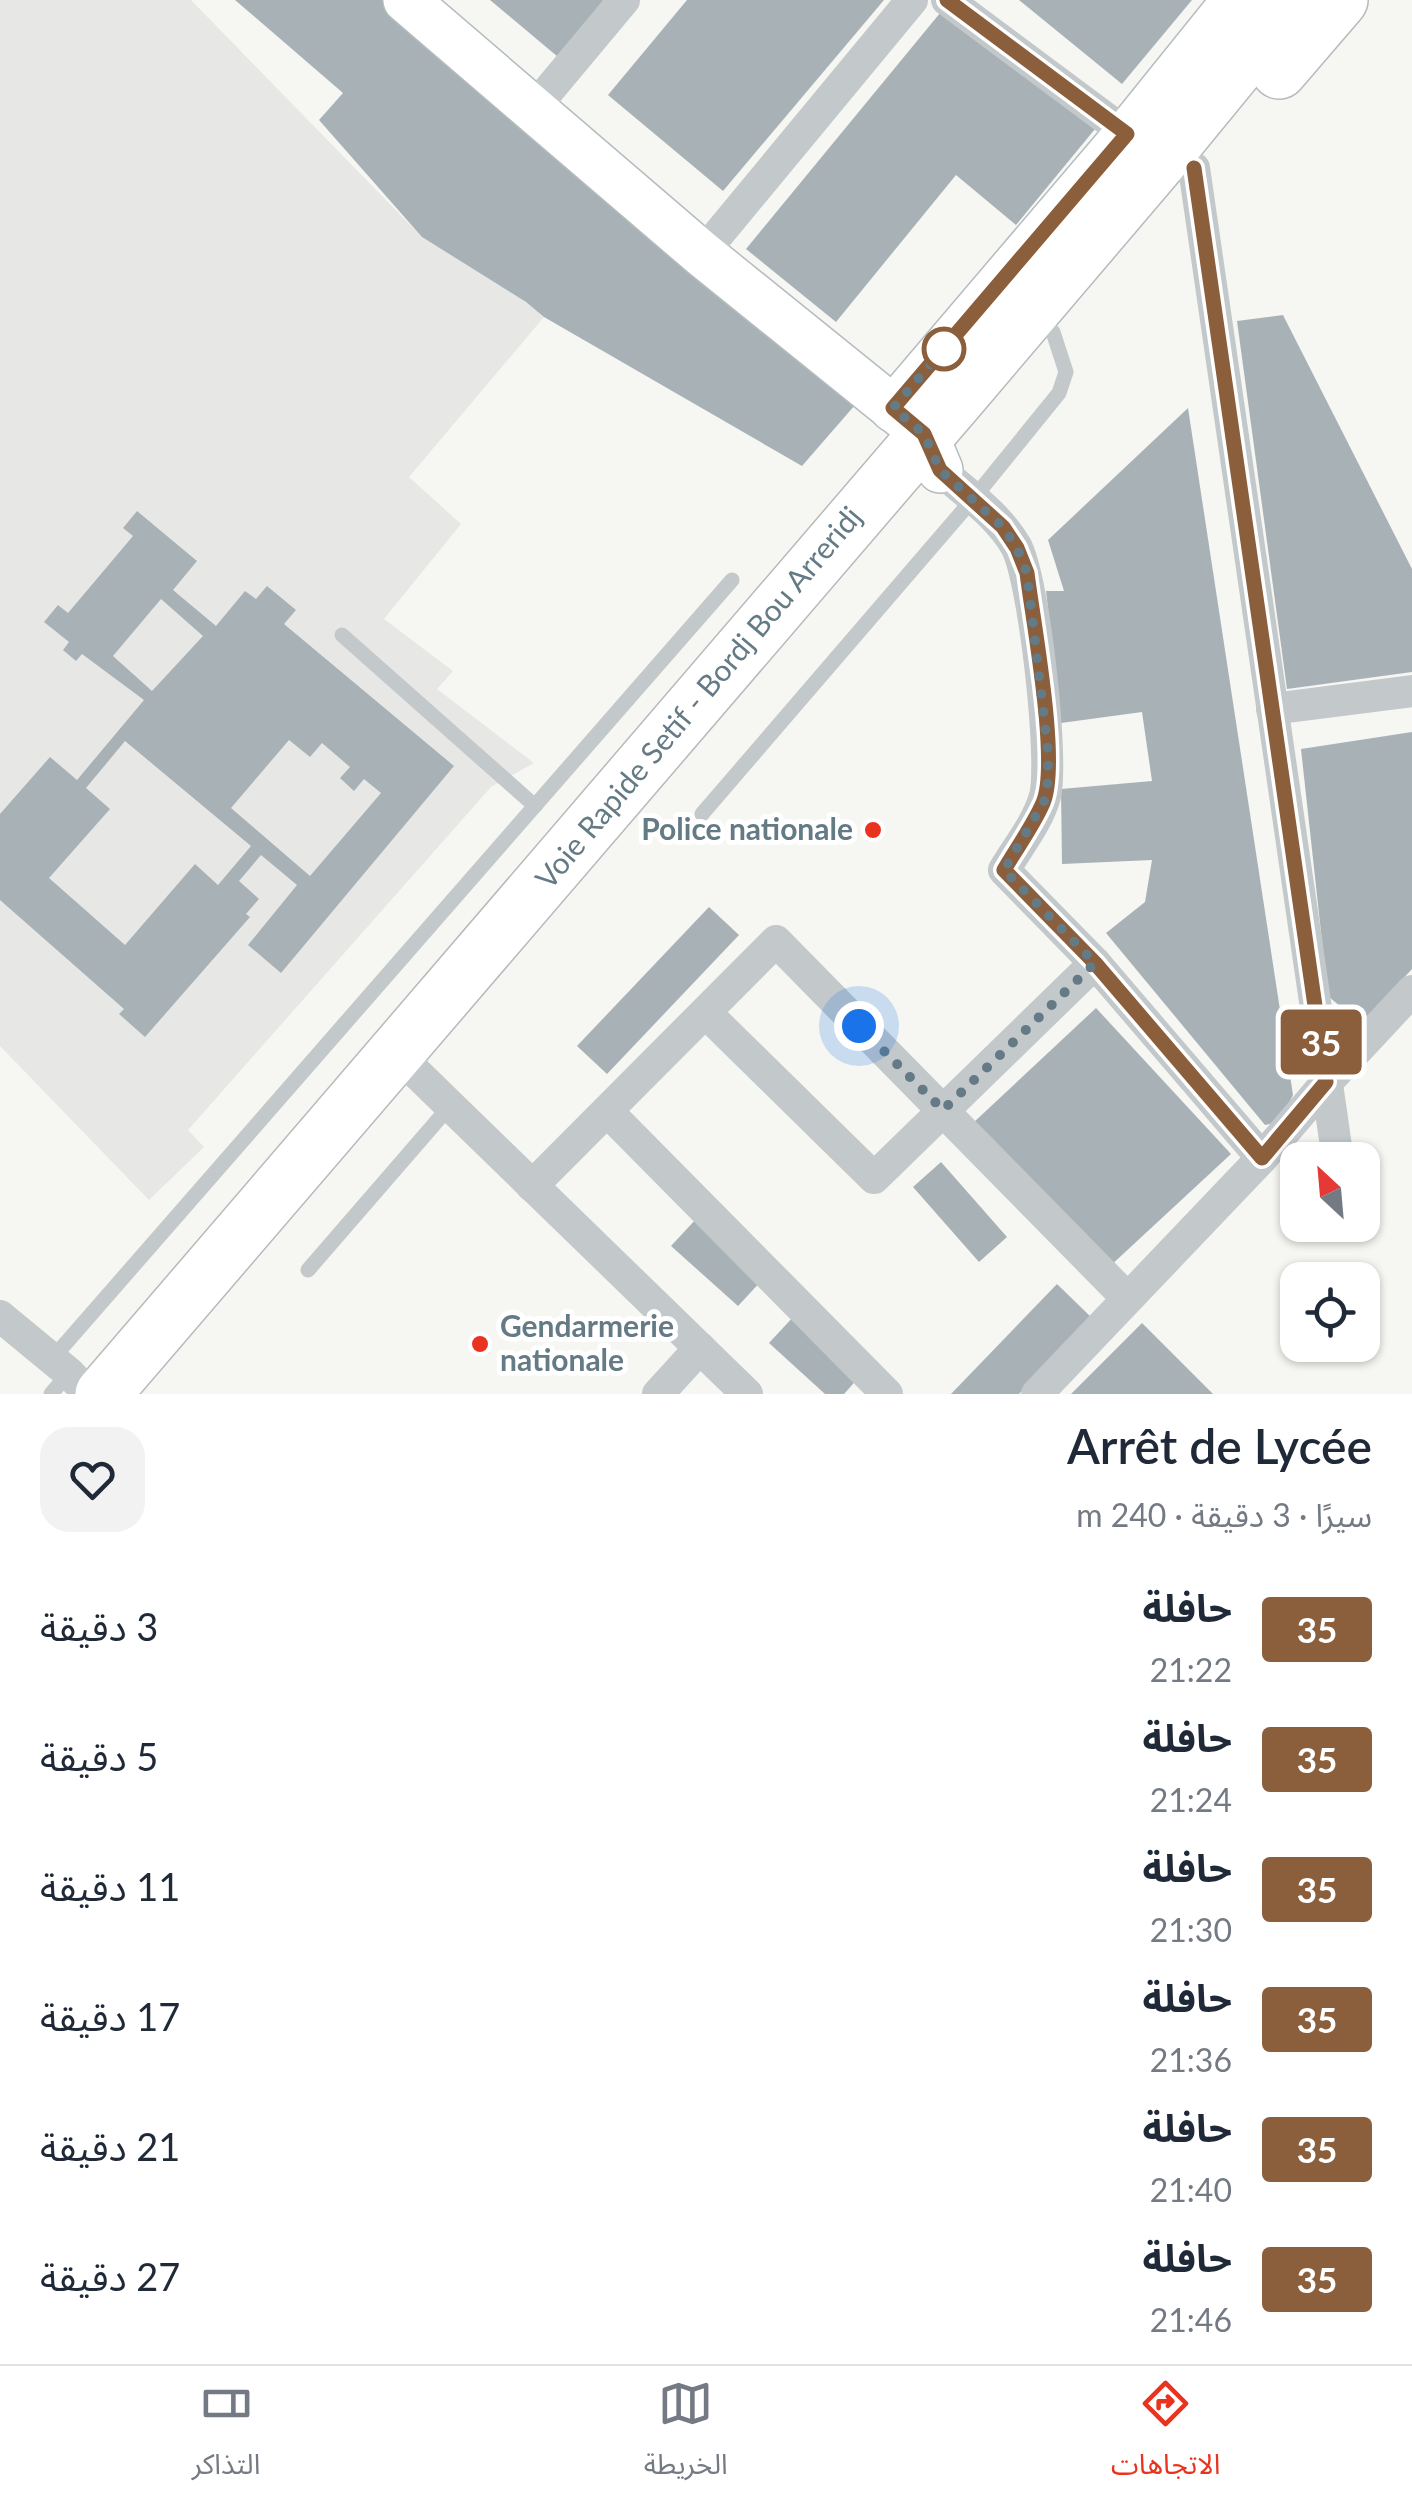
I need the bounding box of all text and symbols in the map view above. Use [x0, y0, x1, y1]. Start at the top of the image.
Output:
unlabelled marker [923, 328, 965, 370]
street label: Voie Rapide Setif - Bordj Bou Arreridj [527, 498, 868, 895]
place label: Police nationale [641, 810, 853, 846]
marker: Police nationale [862, 819, 884, 841]
your location [834, 1001, 884, 1051]
line badge: 35 [1276, 1010, 1366, 1074]
text: 35 [1301, 1021, 1341, 1063]
north arrow [1280, 1142, 1380, 1242]
map controls [1280, 1142, 1380, 1362]
button: locate [1280, 1262, 1380, 1362]
place label: Gendarmerie nationale [500, 1307, 674, 1377]
marker: Gendarmerie nationale [469, 1333, 491, 1355]
text: Arrêt de Lycée [1067, 1417, 1372, 1474]
button: heart [40, 1427, 145, 1532]
text: سيرًا · 3 دقيقة · 240 m [1076, 1495, 1372, 1534]
text: حافلة [1143, 1584, 1232, 1630]
text: 3 دقيقة [40, 1603, 158, 1649]
text: 35 [1297, 1608, 1337, 1650]
text: 21:22 [1150, 1650, 1232, 1689]
text: حافلة [1143, 1714, 1232, 1760]
text: 5 دقيقة [40, 1733, 158, 1779]
text: 35 [1297, 1738, 1337, 1780]
text: 21:24 [1150, 1780, 1232, 1819]
text: حافلة [1143, 1844, 1232, 1890]
text: 11 دقيقة [40, 1863, 180, 1909]
text: 35 [1297, 1868, 1337, 1910]
text: 21:30 [1150, 1910, 1232, 1949]
text: حافلة [1143, 1974, 1232, 2020]
text: 17 دقيقة [40, 1993, 180, 2039]
text: 35 [1297, 1998, 1337, 2040]
text: 21:36 [1150, 2040, 1232, 2079]
text: حافلة [1143, 2104, 1232, 2150]
text: 21 دقيقة [40, 2123, 180, 2169]
text: 35 [1297, 2128, 1337, 2170]
text: 21:40 [1150, 2170, 1232, 2209]
text: حافلة [1143, 2234, 1232, 2280]
text: 27 دقيقة [40, 2253, 180, 2299]
text: 35 [1297, 2258, 1337, 2300]
text: 21:46 [1150, 2300, 1232, 2339]
tab: التذاكر [192, 2376, 260, 2495]
tab: الخريطة [644, 2376, 728, 2495]
tab: الاتجاهات [1111, 2376, 1220, 2495]

